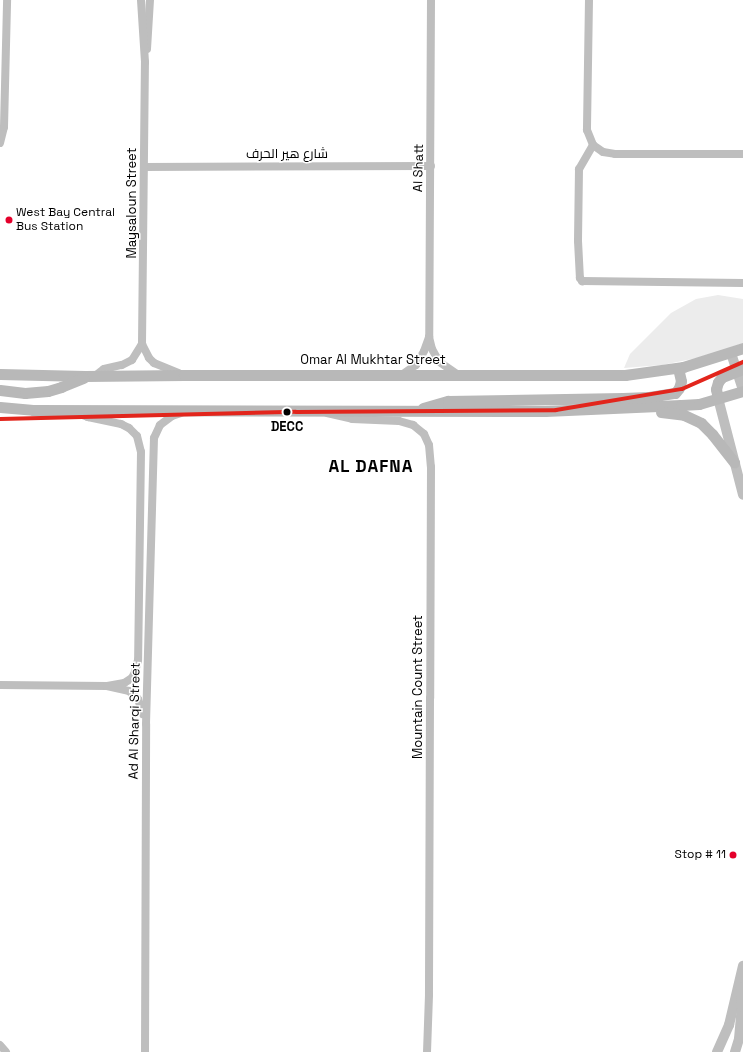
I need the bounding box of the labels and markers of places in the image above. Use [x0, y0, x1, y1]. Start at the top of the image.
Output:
place label: West Bay Central Bus Station [16, 206, 115, 234]
marker: West Bay Central Bus Station [4, 215, 14, 225]
marker: DECC [281, 406, 293, 418]
place label: DECC [271, 419, 303, 435]
place label: Stop # 11 [674, 848, 726, 862]
marker: Stop # 11 [728, 850, 738, 860]

